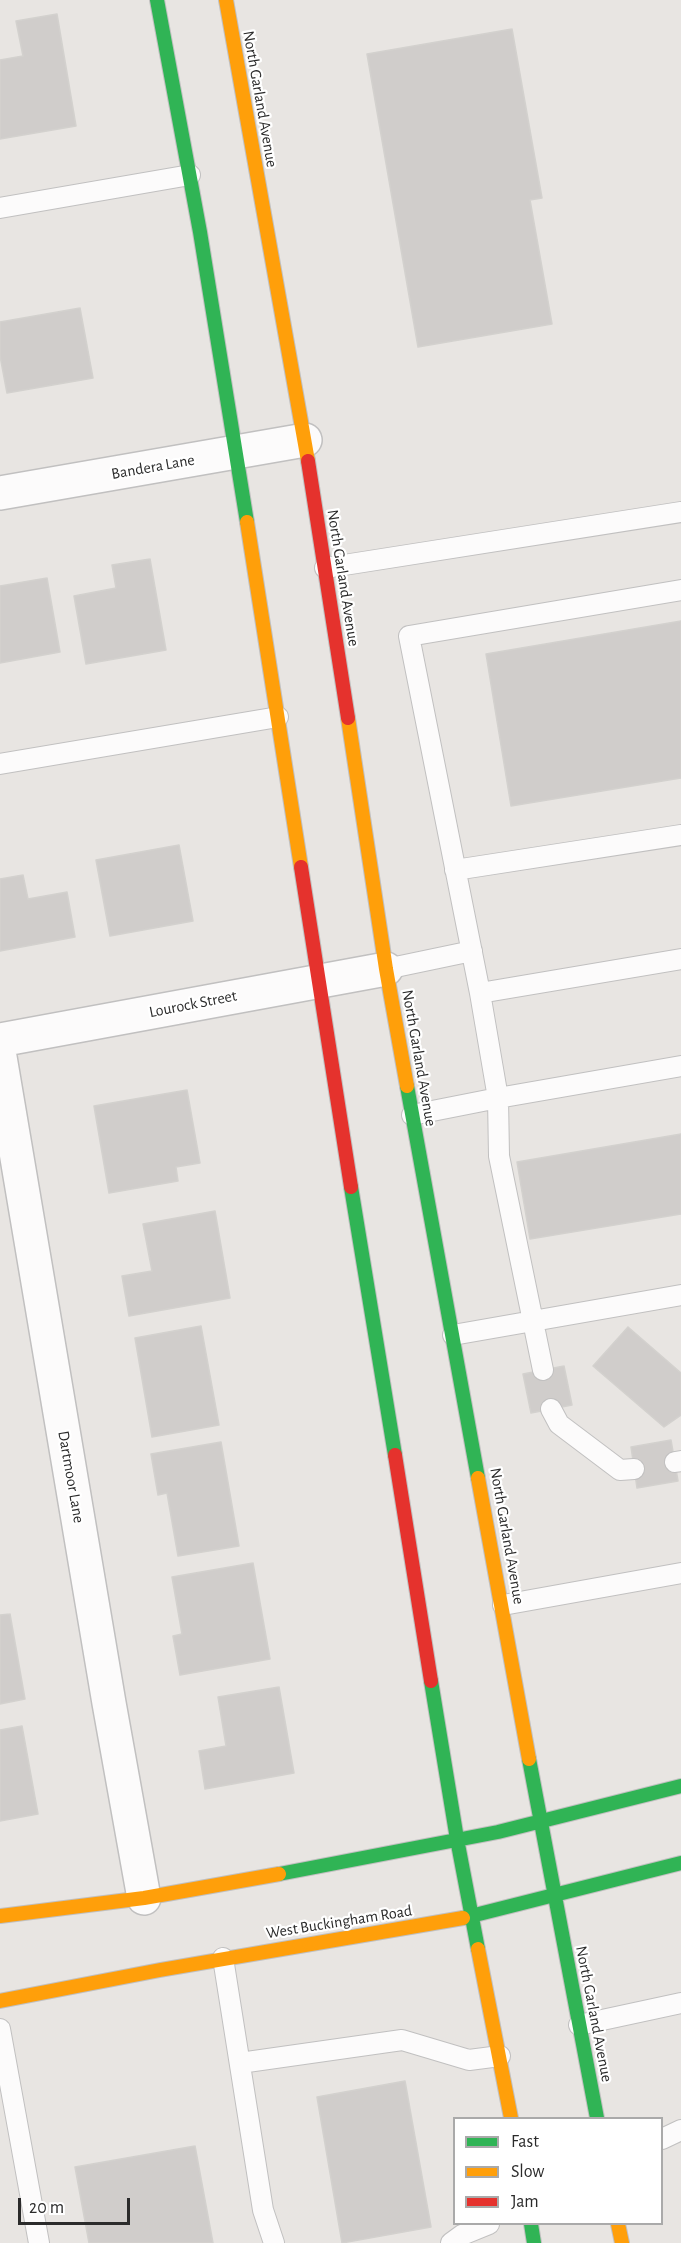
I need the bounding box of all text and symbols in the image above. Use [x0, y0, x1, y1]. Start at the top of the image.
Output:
street label: North Garland Avenue [239, 29, 281, 169]
street label: Bandera Lane [110, 450, 196, 484]
street label: North Garland Avenue [323, 508, 363, 648]
street label: Lourock Street [147, 986, 239, 1022]
street label: North Garland Avenue [398, 988, 440, 1128]
street label: Dartmoor Lane [53, 1429, 89, 1525]
street label: North Garland Avenue [486, 1466, 528, 1606]
street label: West Buckingham Road [265, 1901, 413, 1943]
street label: North Garland Avenue [571, 1944, 617, 2084]
legend [453, 2117, 663, 2225]
text: Fast [511, 2133, 539, 2151]
text: Slow [511, 2163, 544, 2181]
scale bar [21, 2186, 134, 2224]
text: Jam [511, 2193, 539, 2211]
text: 20 m [29, 2199, 64, 2217]

